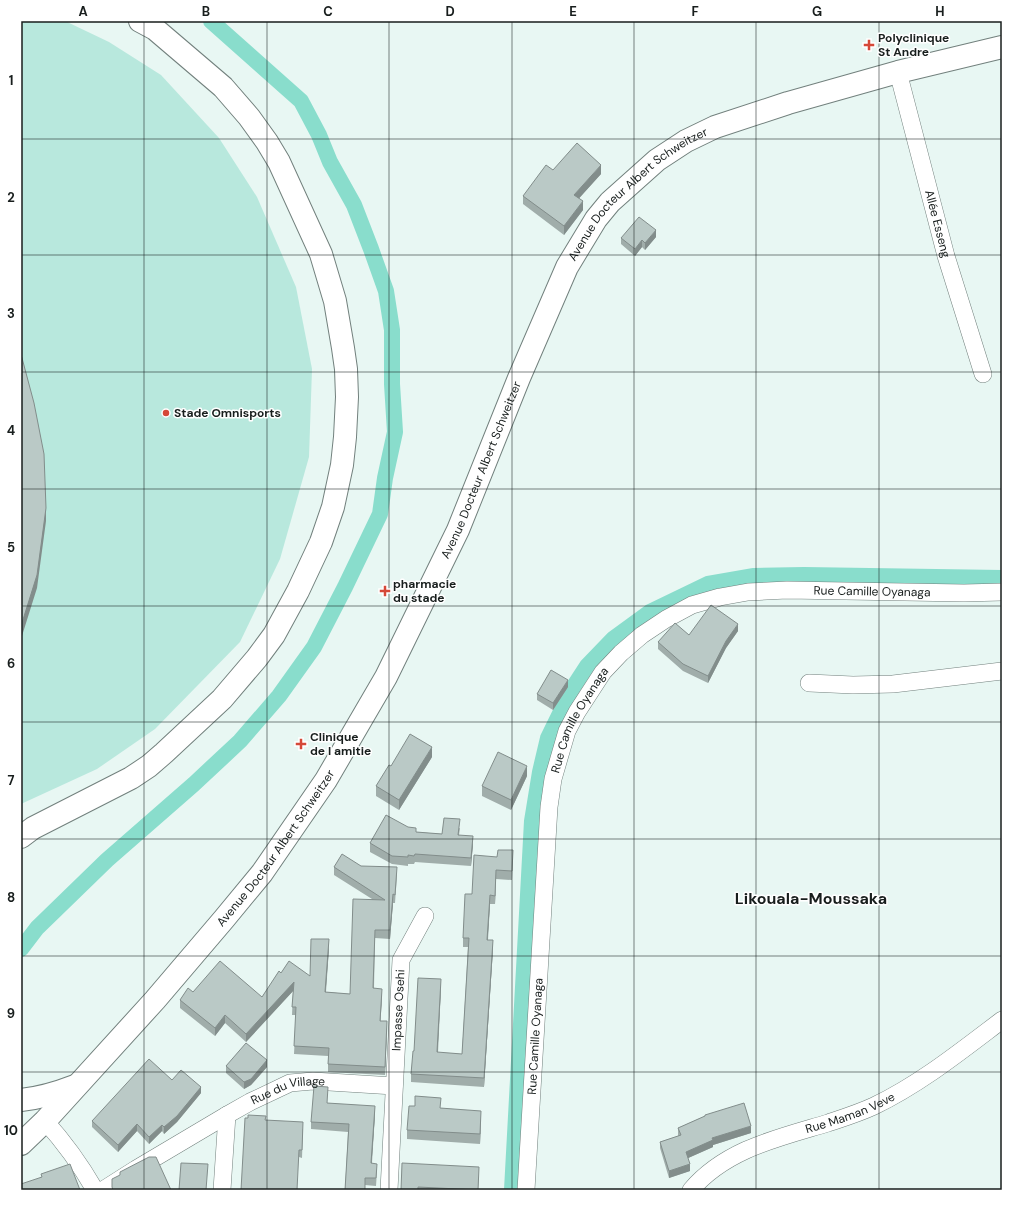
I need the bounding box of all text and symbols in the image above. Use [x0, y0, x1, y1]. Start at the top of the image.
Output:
text: A [78, 3, 88, 20]
text: B [202, 3, 210, 20]
text: C [323, 3, 333, 20]
text: D [445, 3, 455, 20]
text: E [569, 3, 577, 20]
text: F [691, 3, 699, 20]
text: G [812, 3, 822, 20]
text: H [935, 3, 945, 20]
place label: Polyclinique St Andre [878, 30, 949, 60]
marker: Polyclinique St Andre [863, 39, 875, 51]
text: 1 [9, 72, 13, 89]
street label: Avenue Docteur Albert Schweitzer [565, 124, 711, 264]
street label: Allée Esseng [921, 188, 954, 260]
text: 2 [7, 189, 15, 206]
text: 3 [7, 305, 15, 322]
street label: Avenue Docteur Albert Schweitzer [437, 378, 525, 561]
place label: Stade Omnisports [174, 405, 281, 421]
marker: Stade Omnisports [161, 408, 171, 418]
text: 4 [7, 422, 15, 439]
text: 5 [7, 539, 15, 556]
place label: pharmacie du stade [393, 576, 456, 606]
street label: Rue Camille Oyanaga [813, 582, 931, 600]
marker: pharmacie du stade [380, 586, 390, 596]
text: 6 [7, 655, 15, 672]
street label: Rue Camille Oyanaga [547, 663, 612, 775]
place label: Clinique de l amitie [310, 729, 371, 759]
marker: Clinique de l amitie [295, 738, 307, 750]
street label: Avenue Docteur Albert Schweitzer [213, 766, 338, 930]
text: 7 [8, 772, 15, 789]
district label: Likouala-Moussaka [735, 888, 887, 909]
text: 8 [7, 889, 15, 906]
street label: Impasse Osehi [388, 969, 408, 1051]
street label: Rue Camille Oyanaga [524, 977, 547, 1095]
text: 9 [7, 1005, 15, 1022]
street label: Rue du Village [248, 1073, 326, 1108]
street label: Rue Maman Veve [803, 1089, 898, 1137]
text: 10 [4, 1122, 18, 1139]

